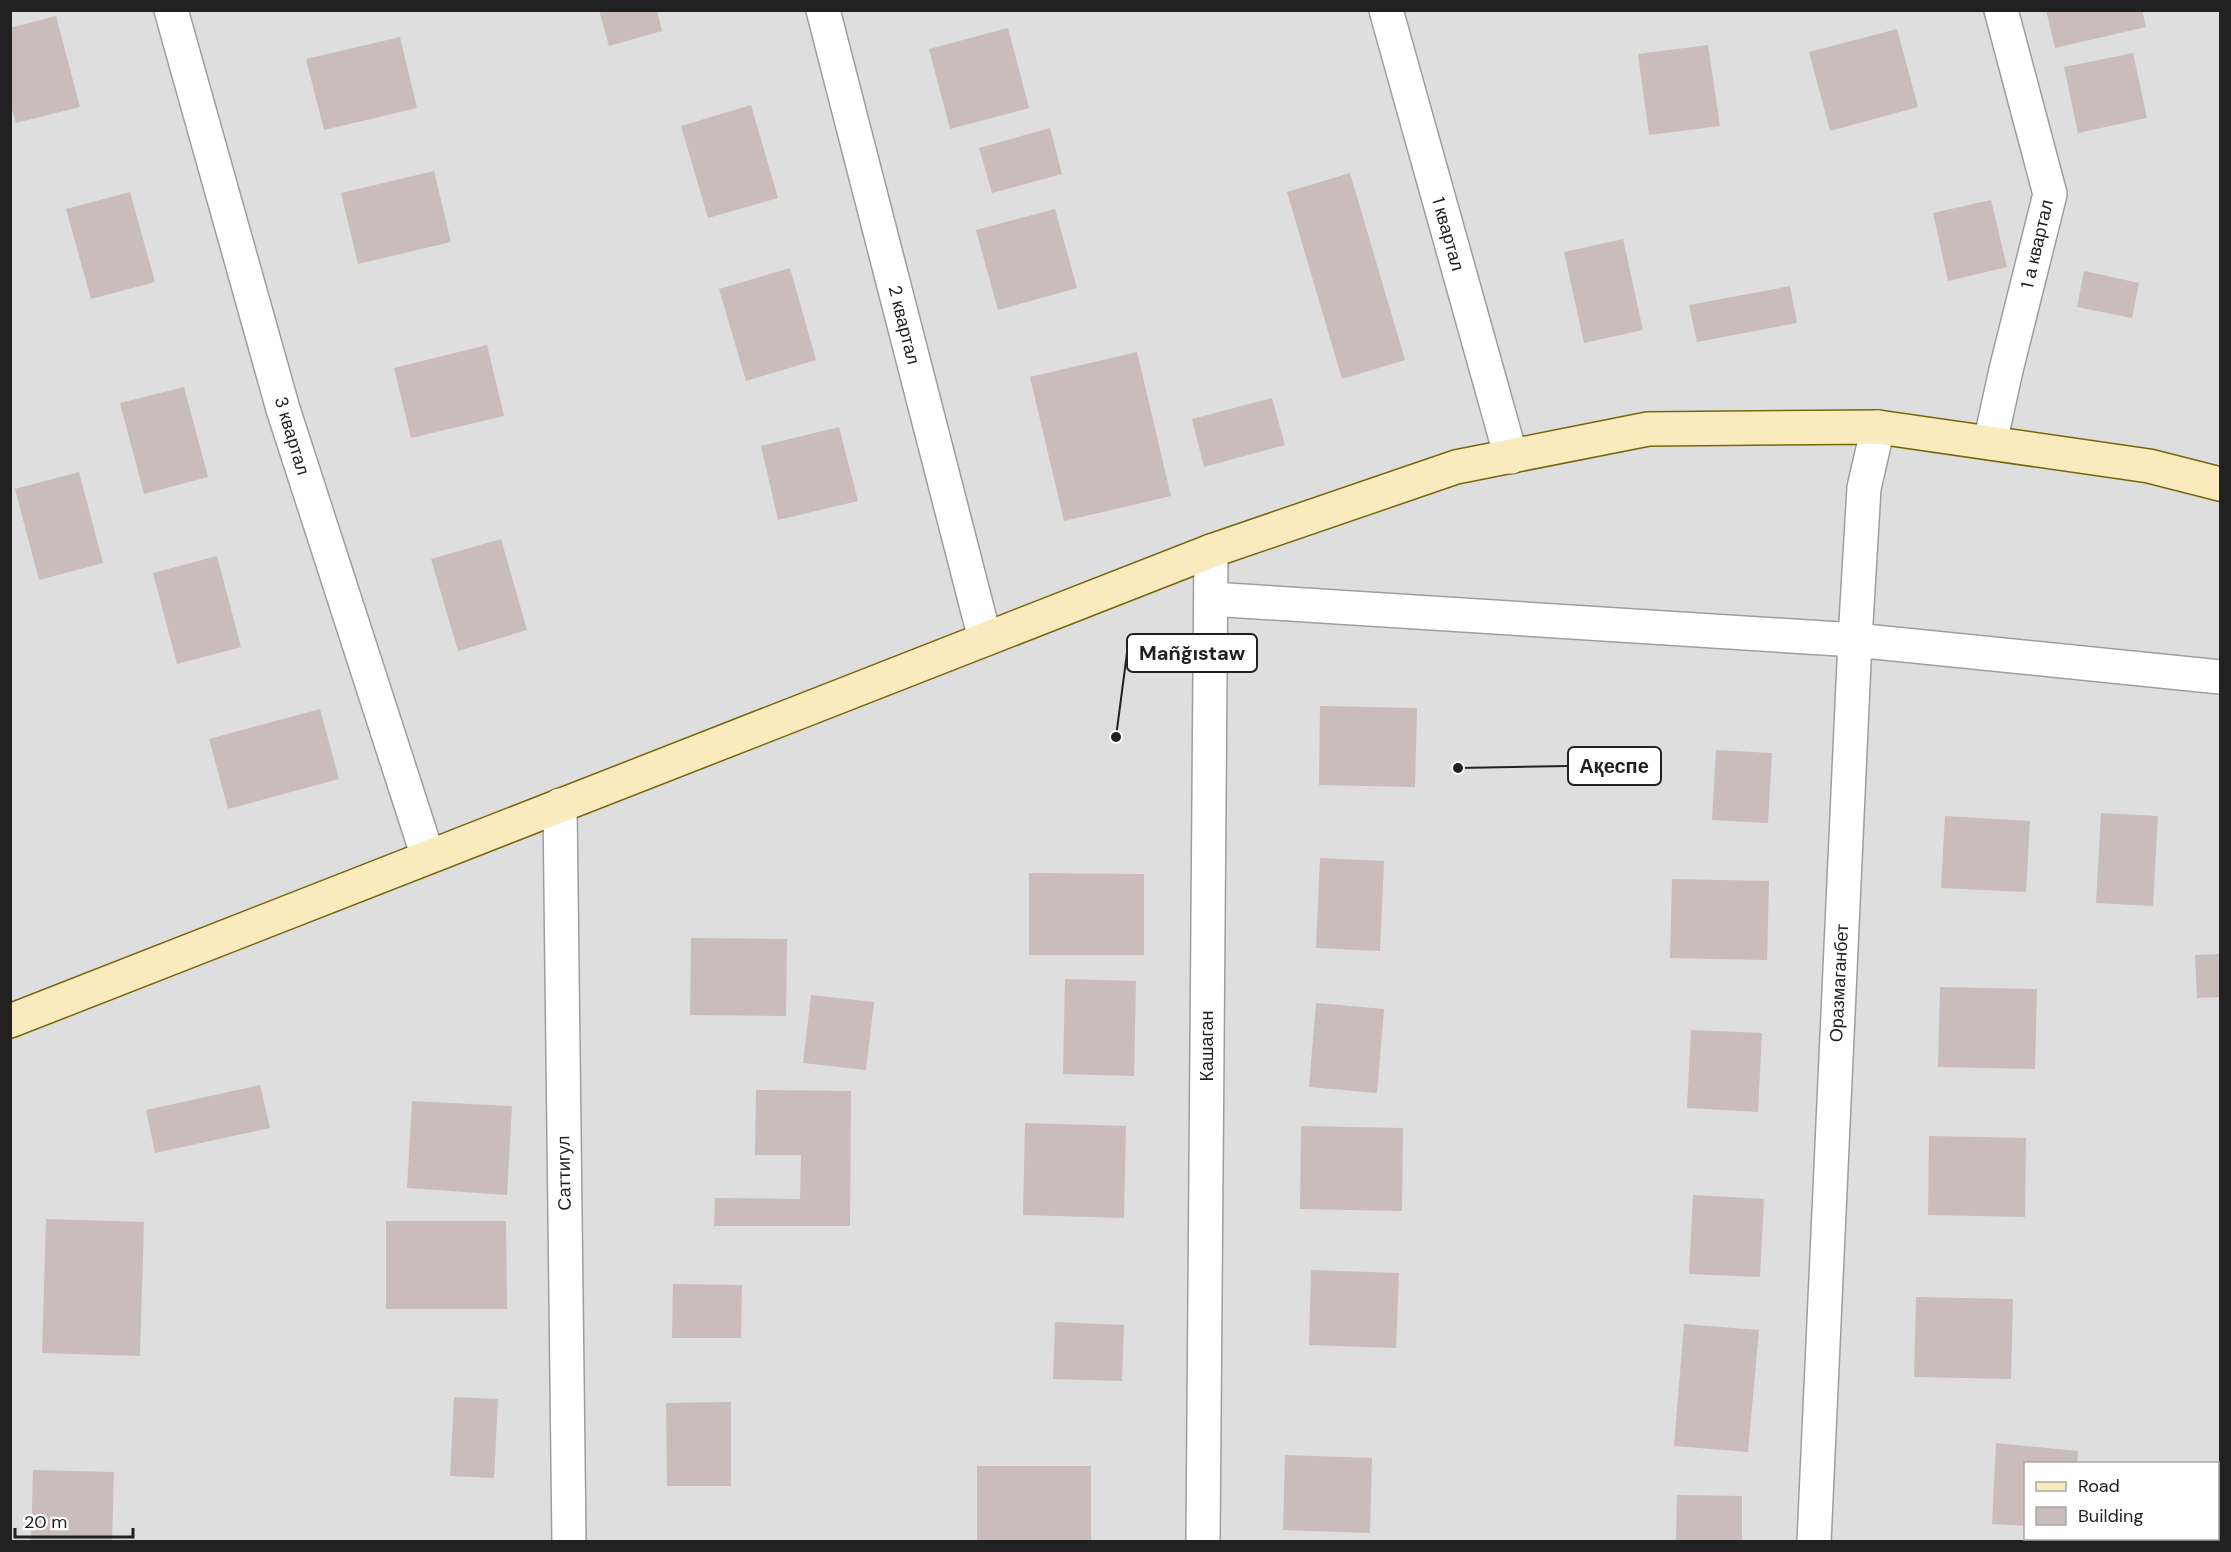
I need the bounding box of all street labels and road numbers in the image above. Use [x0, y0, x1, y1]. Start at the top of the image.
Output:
street label: 1 квартал [1426, 194, 1470, 274]
street label: 1 а квартал [2015, 197, 2059, 291]
street label: 2 квартал [883, 283, 925, 367]
street label: 3 квартал [269, 394, 315, 478]
street label: Оразмаганбет [1824, 923, 1854, 1043]
street label: Кашаган [1195, 1010, 1219, 1082]
street label: Саттигул [551, 1135, 577, 1211]

